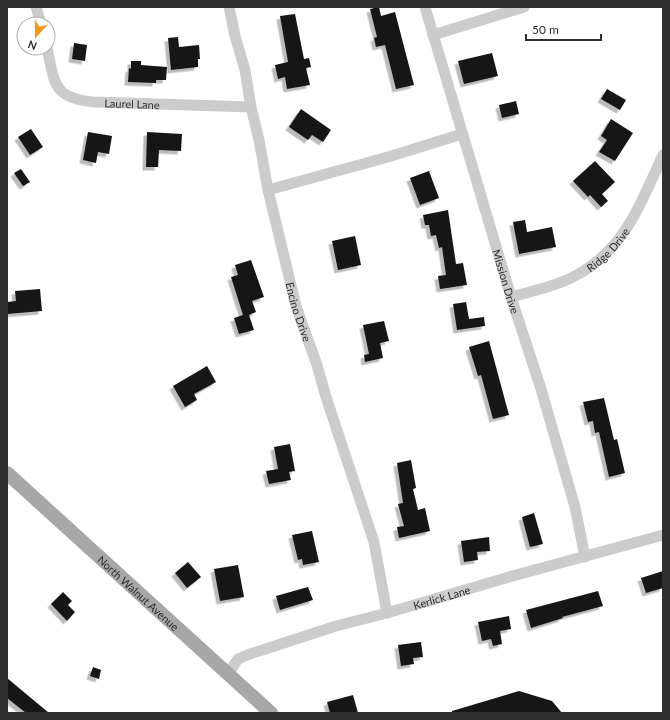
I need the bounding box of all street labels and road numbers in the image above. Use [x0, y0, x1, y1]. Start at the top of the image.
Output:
street label: Laurel Lane [104, 96, 160, 111]
street label: Ridge Drive [584, 225, 632, 274]
street label: Mission Drive [491, 248, 522, 315]
street label: Encino Drive [284, 281, 315, 343]
street label: North Walnut Avenue [95, 553, 182, 633]
street label: Kerlick Lane [412, 582, 472, 611]

